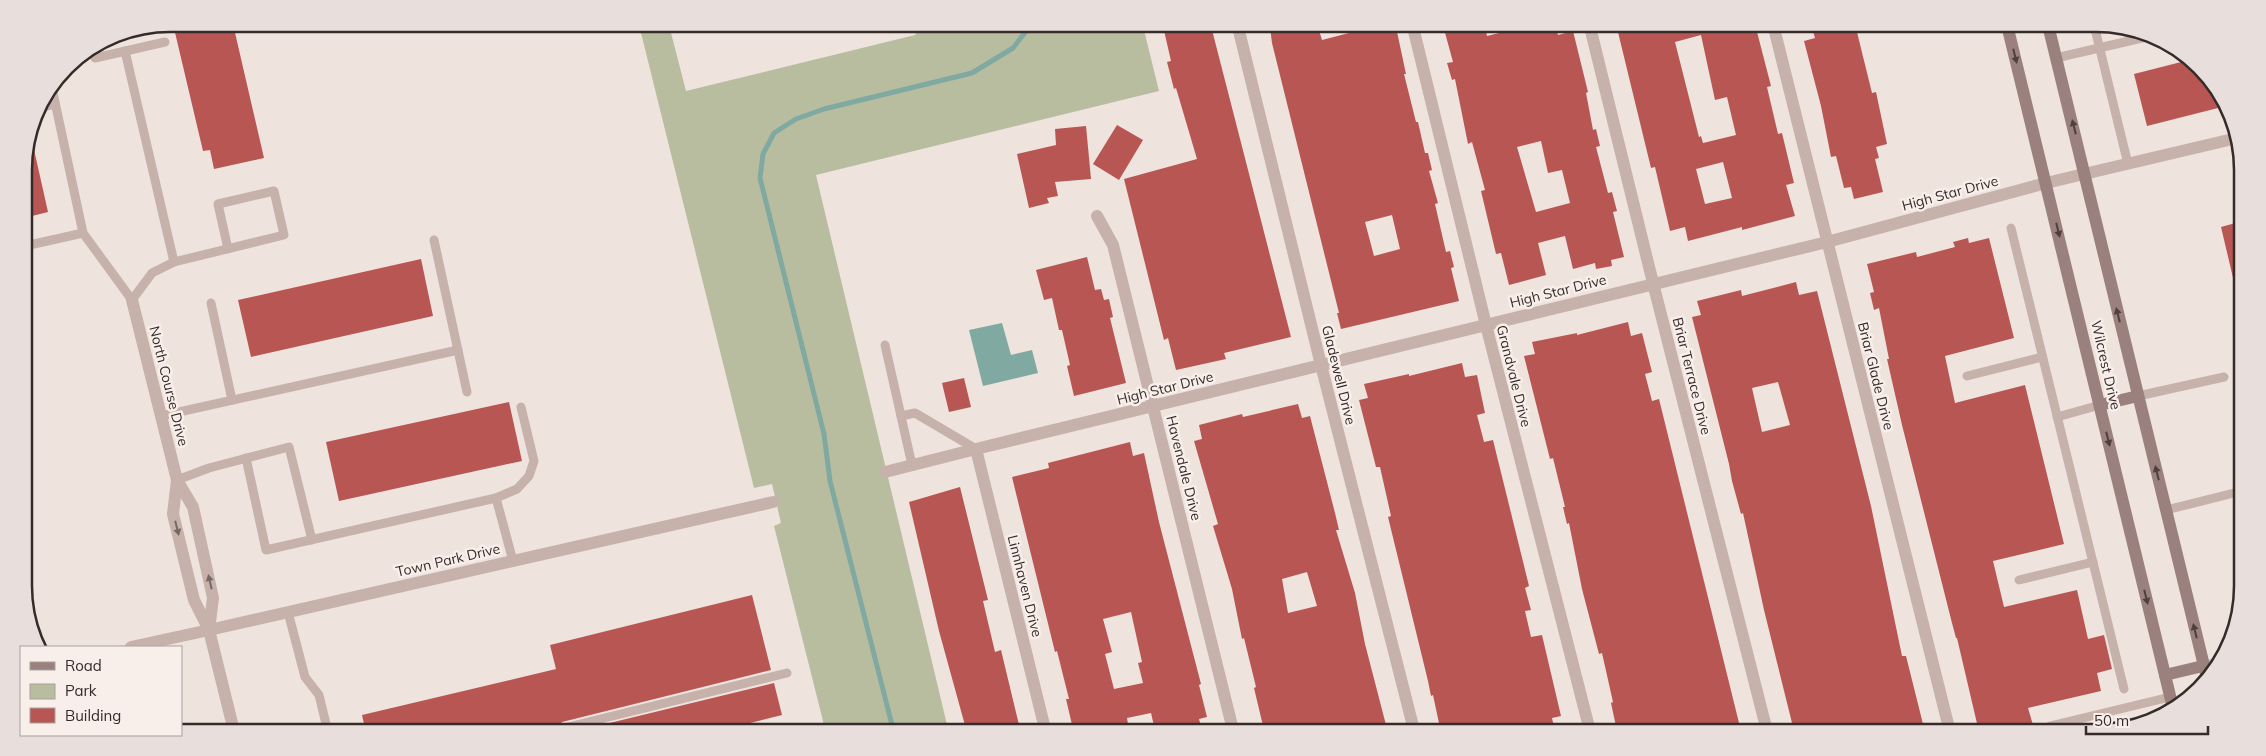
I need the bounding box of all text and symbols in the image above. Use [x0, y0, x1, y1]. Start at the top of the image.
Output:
one-way arrow [2011, 48, 2019, 63]
one-way arrow [2069, 120, 2077, 135]
street label: High Star Drive [1900, 172, 2000, 214]
one-way arrow [2054, 223, 2062, 238]
street label: High Star Drive [1508, 270, 1608, 312]
one-way arrow [2114, 308, 2122, 323]
street label: Briar Terrace Drive [1669, 315, 1715, 437]
street label: Wilcrest Drive [2087, 319, 2125, 411]
street label: Briar Glade Drive [1854, 320, 1898, 432]
street label: Gladewell Drive [1318, 323, 1360, 427]
street label: Grandvale Drive [1493, 323, 1535, 429]
street label: North Course Drive [145, 324, 193, 448]
street label: High Star Drive [1115, 367, 1215, 409]
street label: Havendale Drive [1162, 414, 1206, 522]
one-way arrow [2104, 432, 2112, 447]
one-way arrow [2153, 466, 2161, 481]
one-way arrow [173, 520, 181, 535]
street label: Linnhaven Drive [1004, 533, 1046, 639]
street label: Town Park Drive [394, 539, 502, 581]
one-way arrow [206, 574, 214, 589]
one-way arrow [2142, 590, 2150, 605]
one-way arrow [2191, 624, 2199, 639]
legend [20, 646, 182, 736]
text: Road [65, 656, 102, 675]
text: Park [65, 681, 97, 700]
scale bar [2086, 704, 2208, 736]
text: Building [65, 706, 121, 725]
text: 50 m [2094, 711, 2129, 730]

